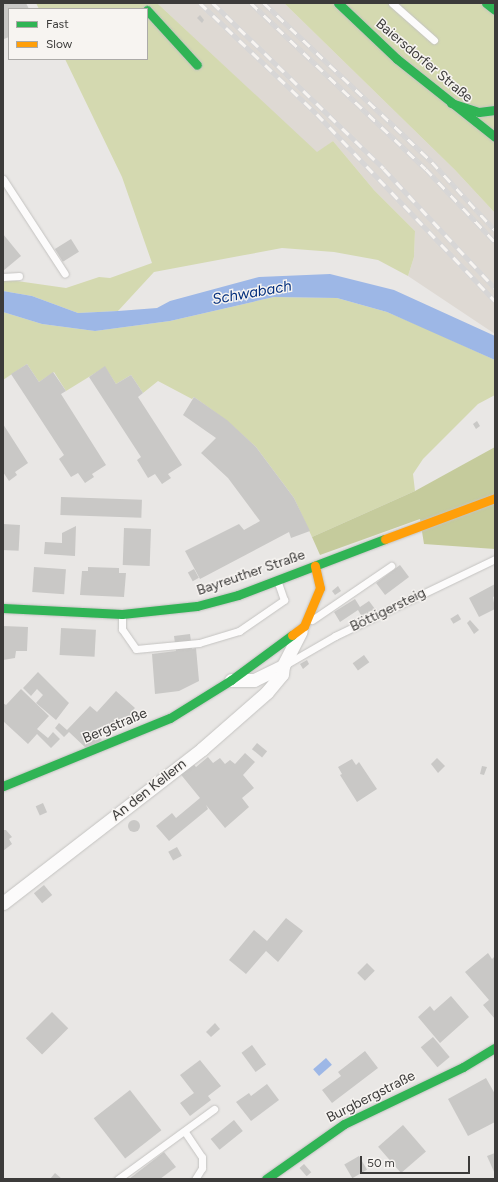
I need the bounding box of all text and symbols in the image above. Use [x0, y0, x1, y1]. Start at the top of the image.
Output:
legend [8, 8, 148, 60]
street label: Baiersdorfer Straße [372, 16, 476, 106]
text: Fast [46, 17, 69, 31]
text: Slow [46, 37, 72, 51]
water label: Schwabach [211, 277, 293, 309]
street label: Bayreuther Straße [195, 547, 307, 599]
street label: Böttigersteig [347, 584, 429, 636]
street label: Bergstraße [80, 705, 150, 747]
street label: An den Kellern [108, 756, 190, 824]
street label: Burgbergstraße [324, 1067, 418, 1127]
scale bar [362, 1148, 472, 1174]
text: 50 m [367, 1156, 395, 1170]

